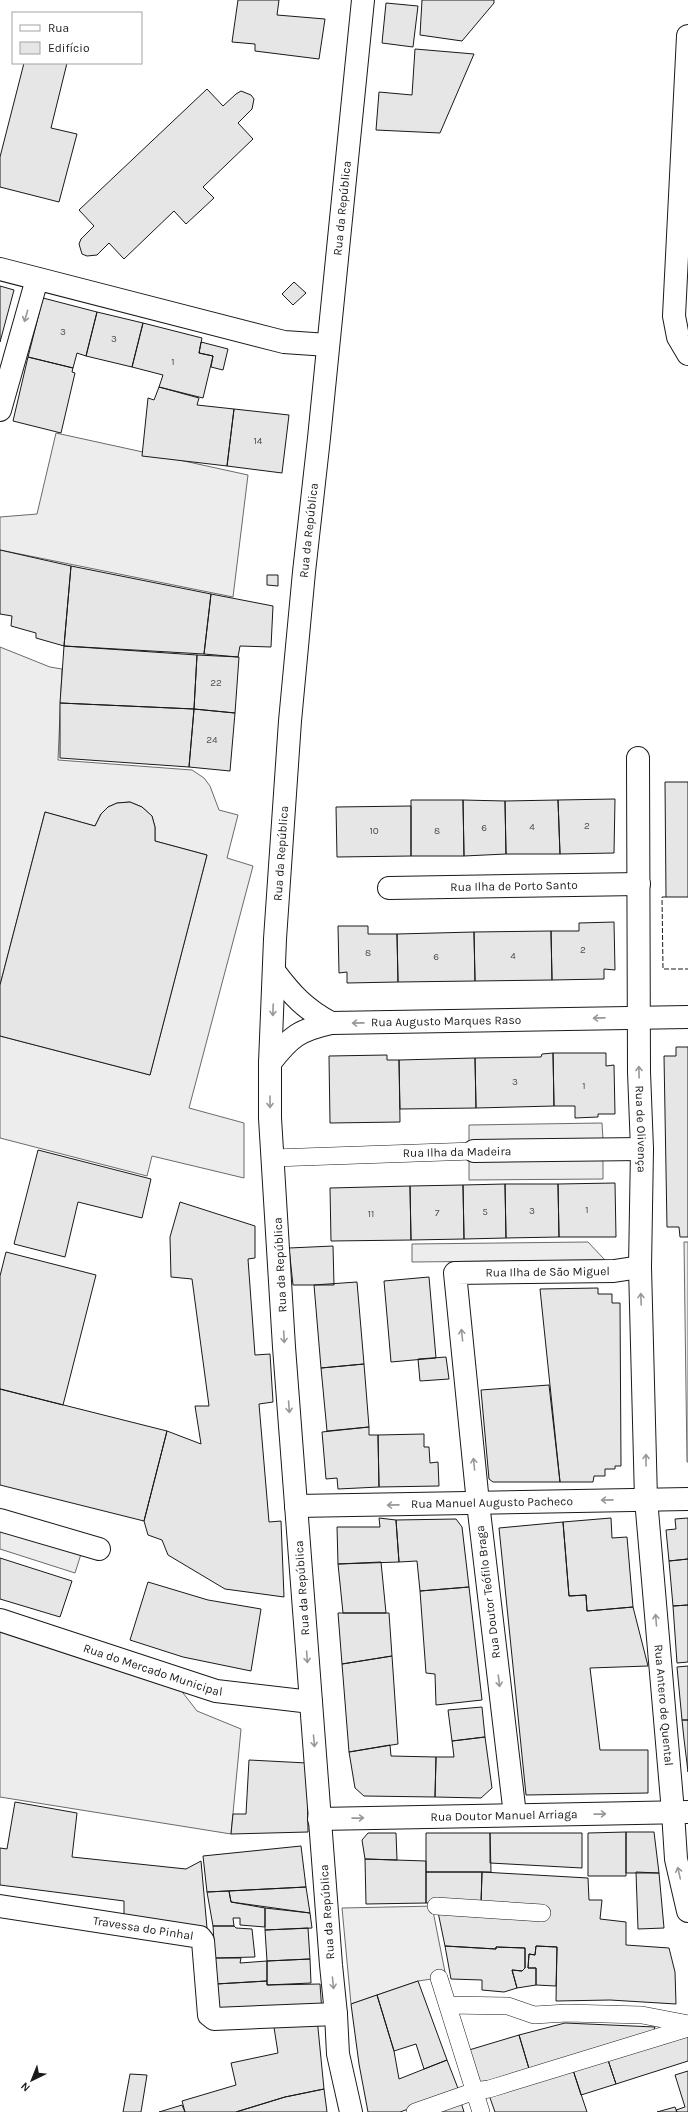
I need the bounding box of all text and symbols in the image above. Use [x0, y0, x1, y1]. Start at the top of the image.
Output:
legend [12, 12, 142, 64]
text: Rua [48, 21, 69, 35]
text: Edifício [48, 41, 89, 55]
street label: Rua da República [330, 160, 354, 256]
one-way arrow [22, 310, 30, 323]
house number: 3 [60, 326, 66, 338]
house number: 3 [111, 333, 117, 345]
house number: 1 [171, 356, 175, 368]
house number: 14 [254, 435, 263, 447]
street label: Rua da República [296, 482, 321, 579]
house number: 22 [210, 677, 222, 689]
house number: 24 [206, 734, 218, 746]
street label: Rua da República [271, 805, 291, 901]
house number: 2 [584, 820, 590, 832]
house number: 4 [529, 821, 535, 833]
house number: 6 [481, 822, 487, 834]
house number: 10 [369, 825, 379, 837]
house number: 8 [434, 825, 440, 837]
street label: Rua Ilha de Porto Santo [450, 878, 578, 894]
house number: 2 [580, 944, 586, 956]
house number: 8 [365, 947, 371, 959]
house number: 4 [510, 950, 516, 962]
house number: 6 [433, 951, 439, 963]
one-way arrow [269, 1003, 276, 1016]
street label: Rua Augusto Marques Raso [371, 1013, 521, 1029]
one-way arrow [593, 1015, 606, 1022]
one-way arrow [352, 1019, 365, 1026]
one-way arrow [635, 1066, 643, 1079]
house number: 3 [512, 1076, 518, 1088]
house number: 1 [582, 1080, 586, 1092]
street label: Rua de Olivença [633, 1085, 649, 1173]
one-way arrow [266, 1095, 274, 1108]
street label: Rua Ilha da Madeira [403, 1144, 511, 1160]
house number: 1 [585, 1204, 589, 1216]
house number: 3 [529, 1205, 535, 1217]
house number: 5 [482, 1206, 488, 1218]
house number: 7 [435, 1207, 440, 1219]
house number: 11 [368, 1208, 374, 1220]
street label: Rua da República [271, 1217, 289, 1313]
street label: Rua Ilha de São Miguel [485, 1264, 610, 1280]
one-way arrow [638, 1293, 645, 1306]
one-way arrow [458, 1329, 465, 1342]
one-way arrow [280, 1330, 287, 1343]
one-way arrow [285, 1400, 292, 1413]
one-way arrow [642, 1454, 649, 1467]
one-way arrow [470, 1458, 478, 1471]
street label: Rua Manuel Augusto Pacheco [411, 1494, 573, 1511]
one-way arrow [601, 1496, 614, 1504]
one-way arrow [387, 1501, 400, 1509]
street label: Rua Doutor Teófilo Braga [473, 1525, 503, 1659]
street label: Rua da República [292, 1540, 312, 1636]
one-way arrow [653, 1614, 660, 1627]
street label: Rua do Mercado Municipal [82, 1641, 223, 1699]
street label: Rua Antero de Quental [652, 1644, 676, 1766]
one-way arrow [304, 1650, 311, 1663]
one-way arrow [495, 1674, 503, 1687]
one-way arrow [310, 1734, 317, 1747]
street label: Rua Doutor Manuel Arriaga [430, 1807, 578, 1824]
one-way arrow [593, 1810, 606, 1818]
one-way arrow [351, 1814, 364, 1822]
street label: Rua da República [317, 1864, 337, 1960]
one-way arrow [675, 1866, 682, 1879]
street label: Travessa do Pinhal [92, 1914, 195, 1943]
one-way arrow [329, 1976, 336, 1989]
north arrow [12, 2060, 52, 2100]
text: N [18, 2080, 33, 2094]

